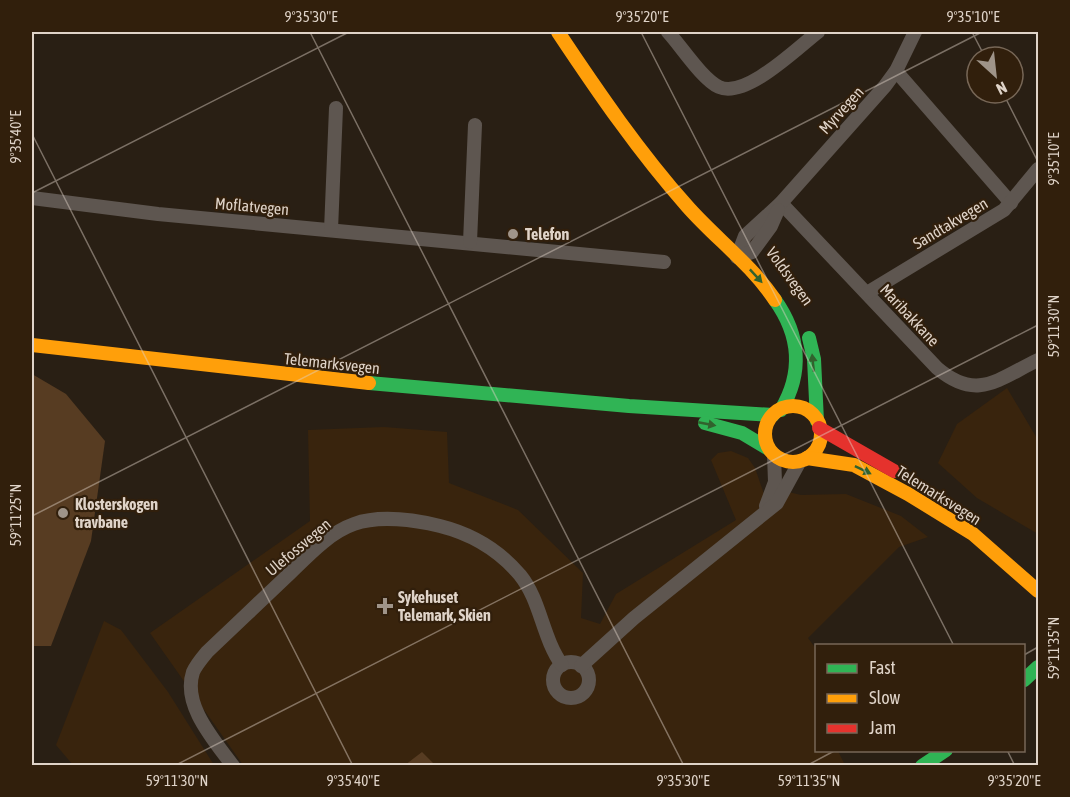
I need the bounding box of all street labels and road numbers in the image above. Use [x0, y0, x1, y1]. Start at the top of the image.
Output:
street label: Myrvegen [815, 83, 868, 138]
street label: Moflatvegen [214, 194, 290, 219]
street label: Sandtakvegen [909, 194, 991, 253]
street label: Voldsvegen [762, 243, 817, 309]
street label: Maribakkane [877, 280, 943, 350]
street label: Telemarksvegen [283, 349, 381, 378]
street label: Telemarksvegen [893, 462, 985, 529]
street label: Ulefossvegen [262, 515, 335, 580]

